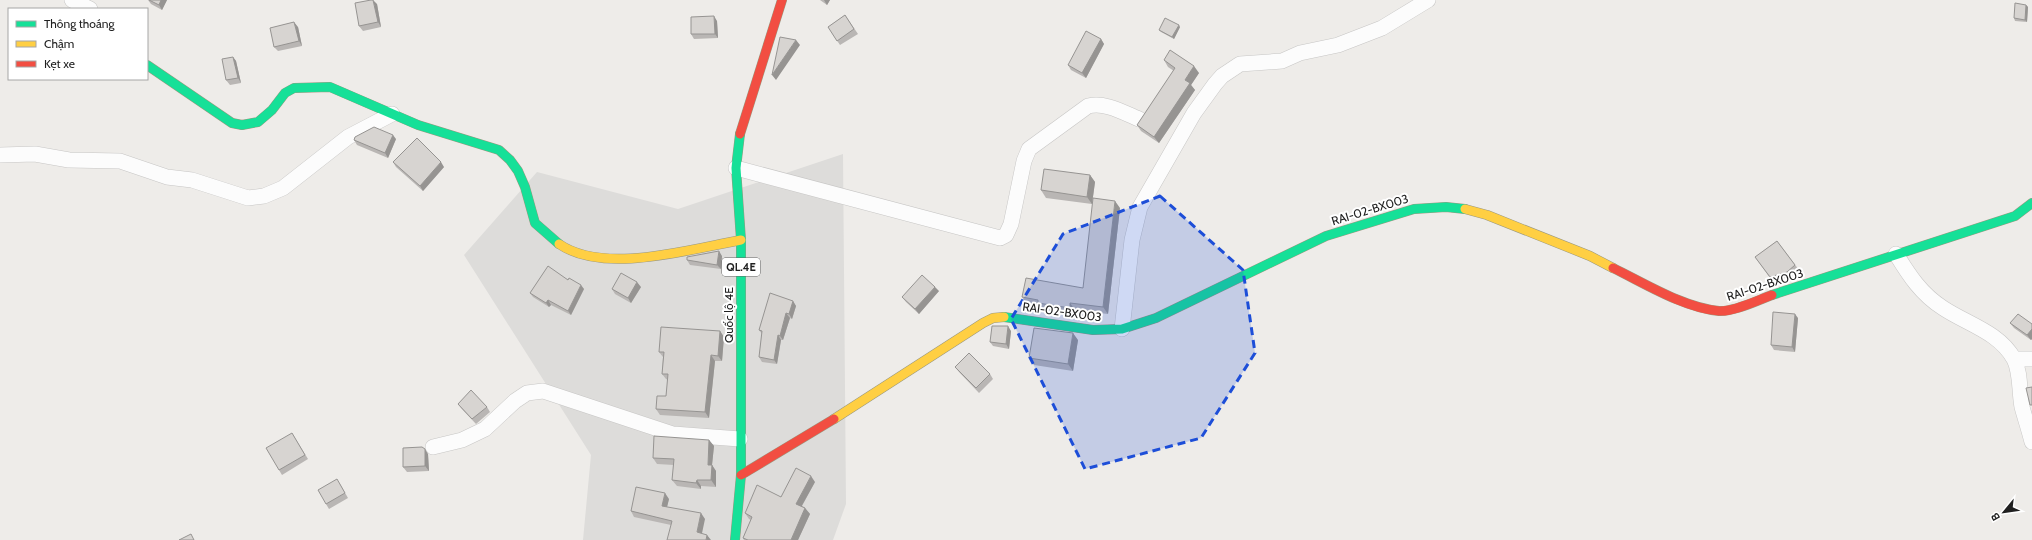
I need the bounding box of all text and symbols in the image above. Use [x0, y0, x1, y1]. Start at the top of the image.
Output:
legend [8, 8, 148, 80]
text: Thông thoáng [44, 16, 115, 31]
text: Chậm [44, 36, 74, 51]
text: Kẹt xe [44, 56, 75, 71]
street label: RAI-02-BX003 [1330, 191, 1410, 228]
road number: QL.4E [722, 258, 760, 276]
street label: RAI-02-BX003 [1725, 265, 1805, 304]
street label: Quốc lộ 4E [721, 287, 736, 343]
street label: RAI-02-BX003 [1022, 299, 1103, 324]
north arrow [1984, 492, 2024, 532]
text: B [1987, 510, 2003, 523]

